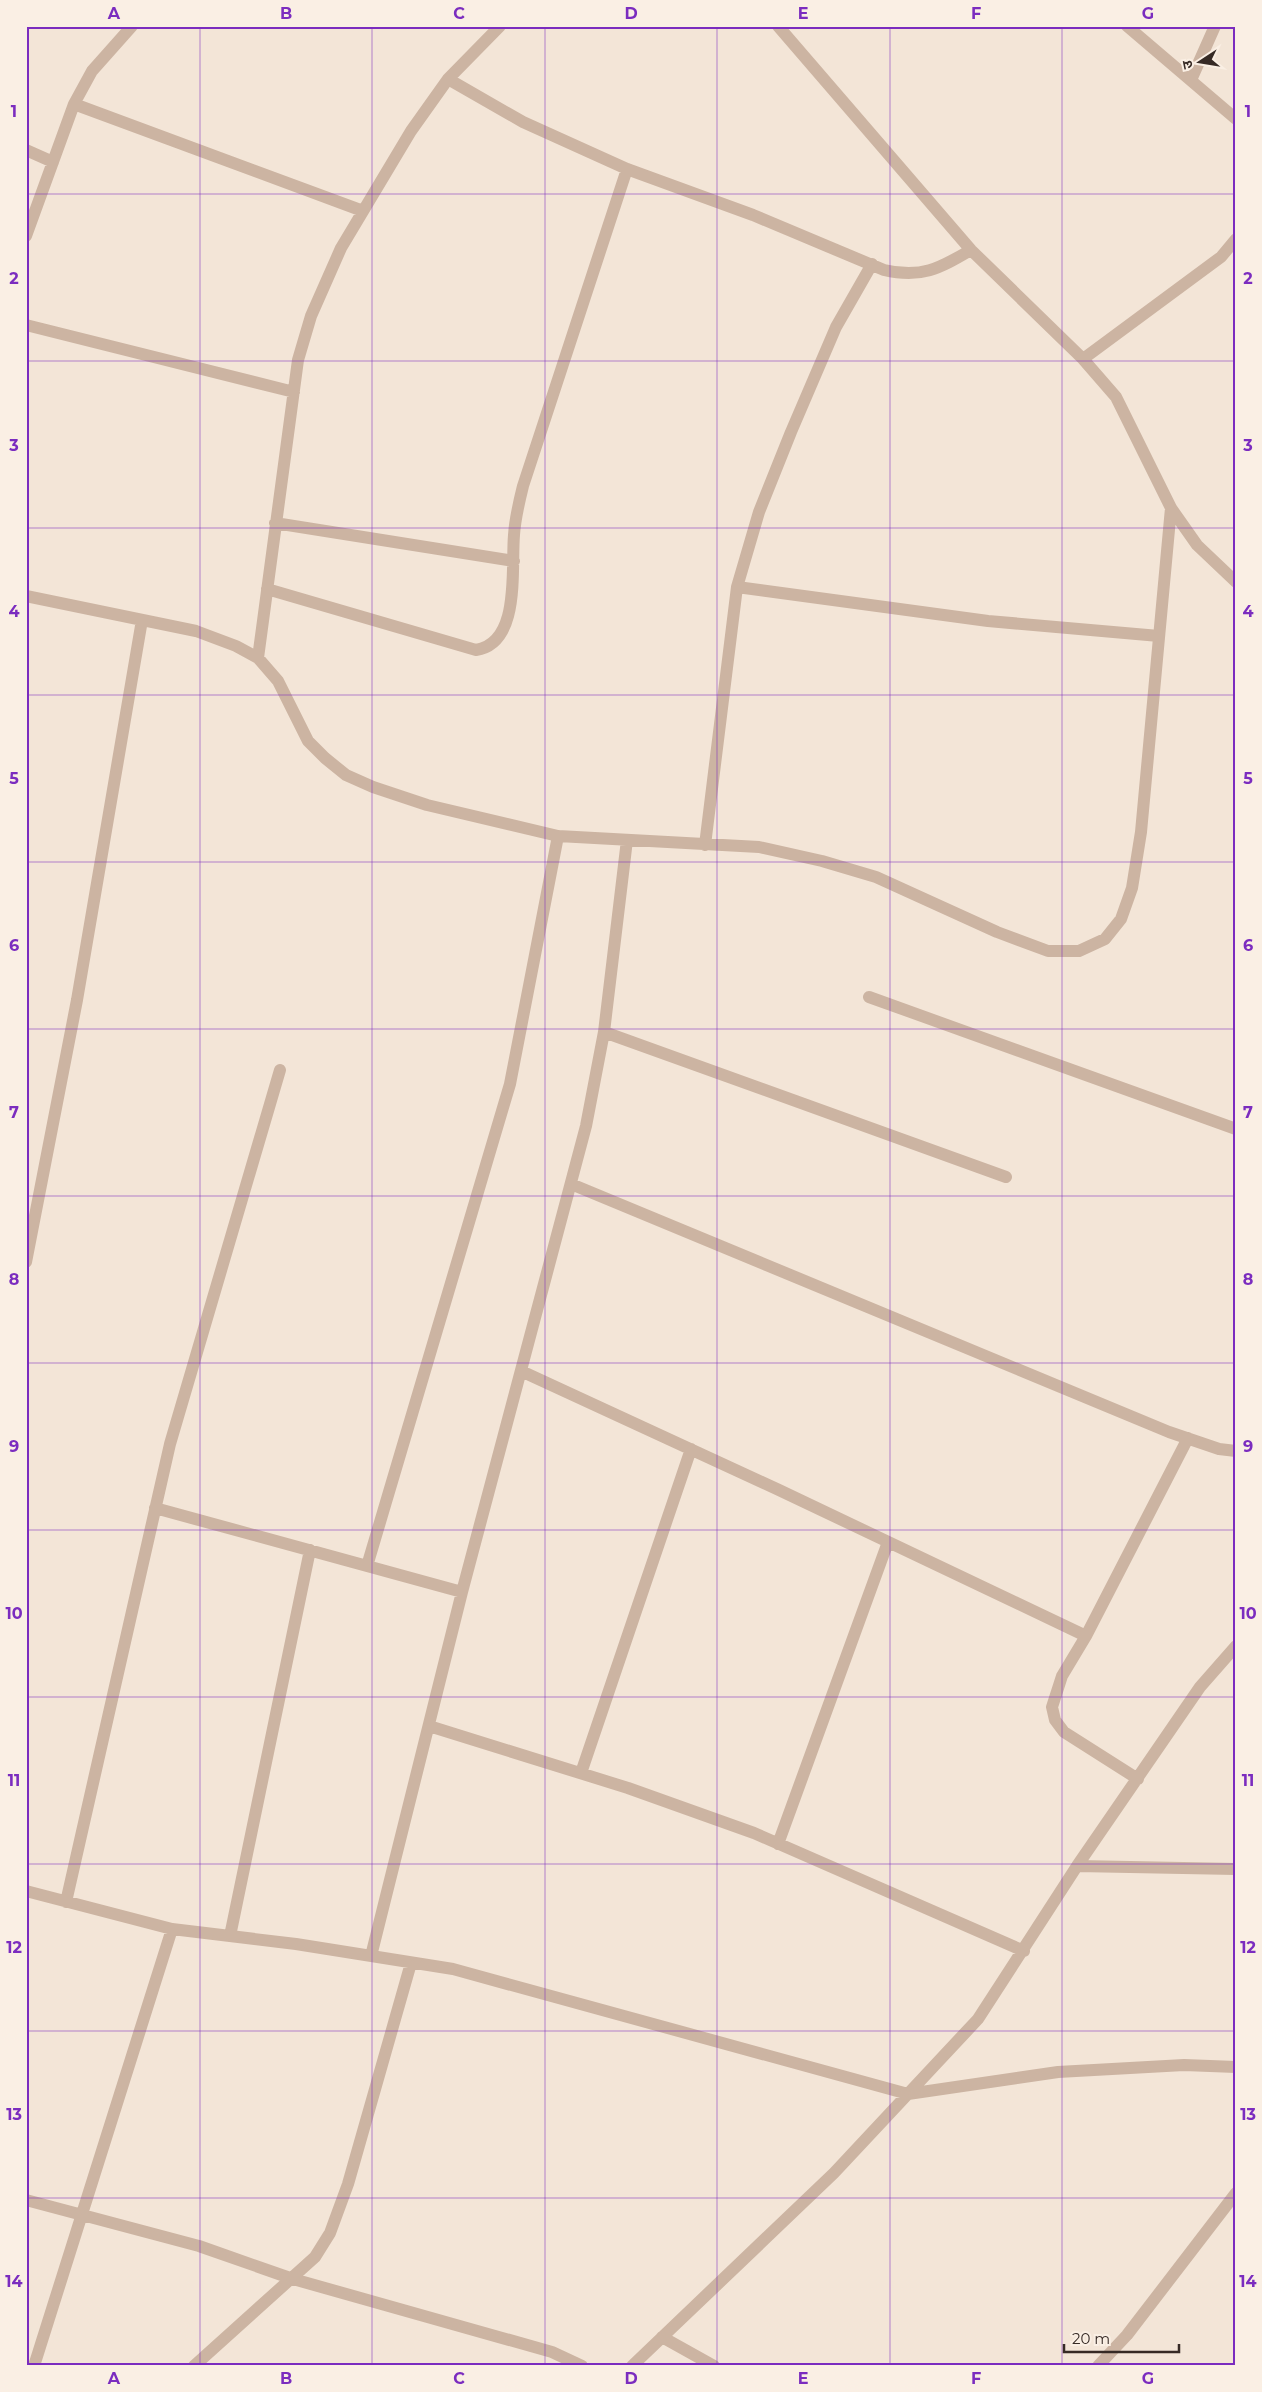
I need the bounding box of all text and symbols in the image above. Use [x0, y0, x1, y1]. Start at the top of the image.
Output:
text: A [107, 4, 121, 23]
text: B [280, 4, 292, 23]
text: C [453, 4, 465, 23]
text: D [624, 4, 638, 23]
text: E [798, 4, 808, 23]
text: F [971, 4, 981, 23]
text: G [1142, 4, 1154, 23]
north arrow [1174, 38, 1224, 88]
text: उ [1177, 58, 1197, 71]
text: 1 [11, 102, 17, 121]
text: 1 [1245, 102, 1251, 121]
text: 2 [9, 269, 19, 288]
text: 2 [1243, 269, 1253, 288]
text: 3 [8, 436, 19, 455]
text: 3 [1242, 436, 1253, 455]
text: 4 [8, 602, 20, 621]
text: 4 [1242, 602, 1254, 621]
text: 5 [9, 769, 19, 788]
text: 5 [1243, 769, 1253, 788]
text: 6 [9, 936, 19, 955]
text: 6 [1243, 936, 1253, 955]
text: 7 [9, 1103, 19, 1122]
text: 7 [1243, 1103, 1253, 1122]
text: 8 [9, 1270, 19, 1289]
text: 8 [1243, 1270, 1253, 1289]
text: 9 [9, 1437, 19, 1456]
text: 9 [1243, 1437, 1253, 1456]
text: 10 [5, 1604, 23, 1623]
text: 10 [1239, 1604, 1257, 1623]
text: 11 [8, 1771, 20, 1790]
text: 11 [1242, 1771, 1254, 1790]
text: 12 [6, 1938, 22, 1957]
text: 12 [1240, 1938, 1256, 1957]
text: 13 [6, 2105, 22, 2124]
text: 13 [1240, 2105, 1256, 2124]
text: 14 [5, 2272, 23, 2291]
text: 14 [1239, 2272, 1257, 2291]
scale bar [1064, 2322, 1180, 2354]
text: 20 m [1072, 2329, 1110, 2348]
text: A [107, 2369, 121, 2388]
text: B [280, 2369, 292, 2388]
text: C [453, 2369, 465, 2388]
text: D [624, 2369, 638, 2388]
text: E [798, 2369, 808, 2388]
text: F [971, 2369, 981, 2388]
text: G [1142, 2369, 1154, 2388]

